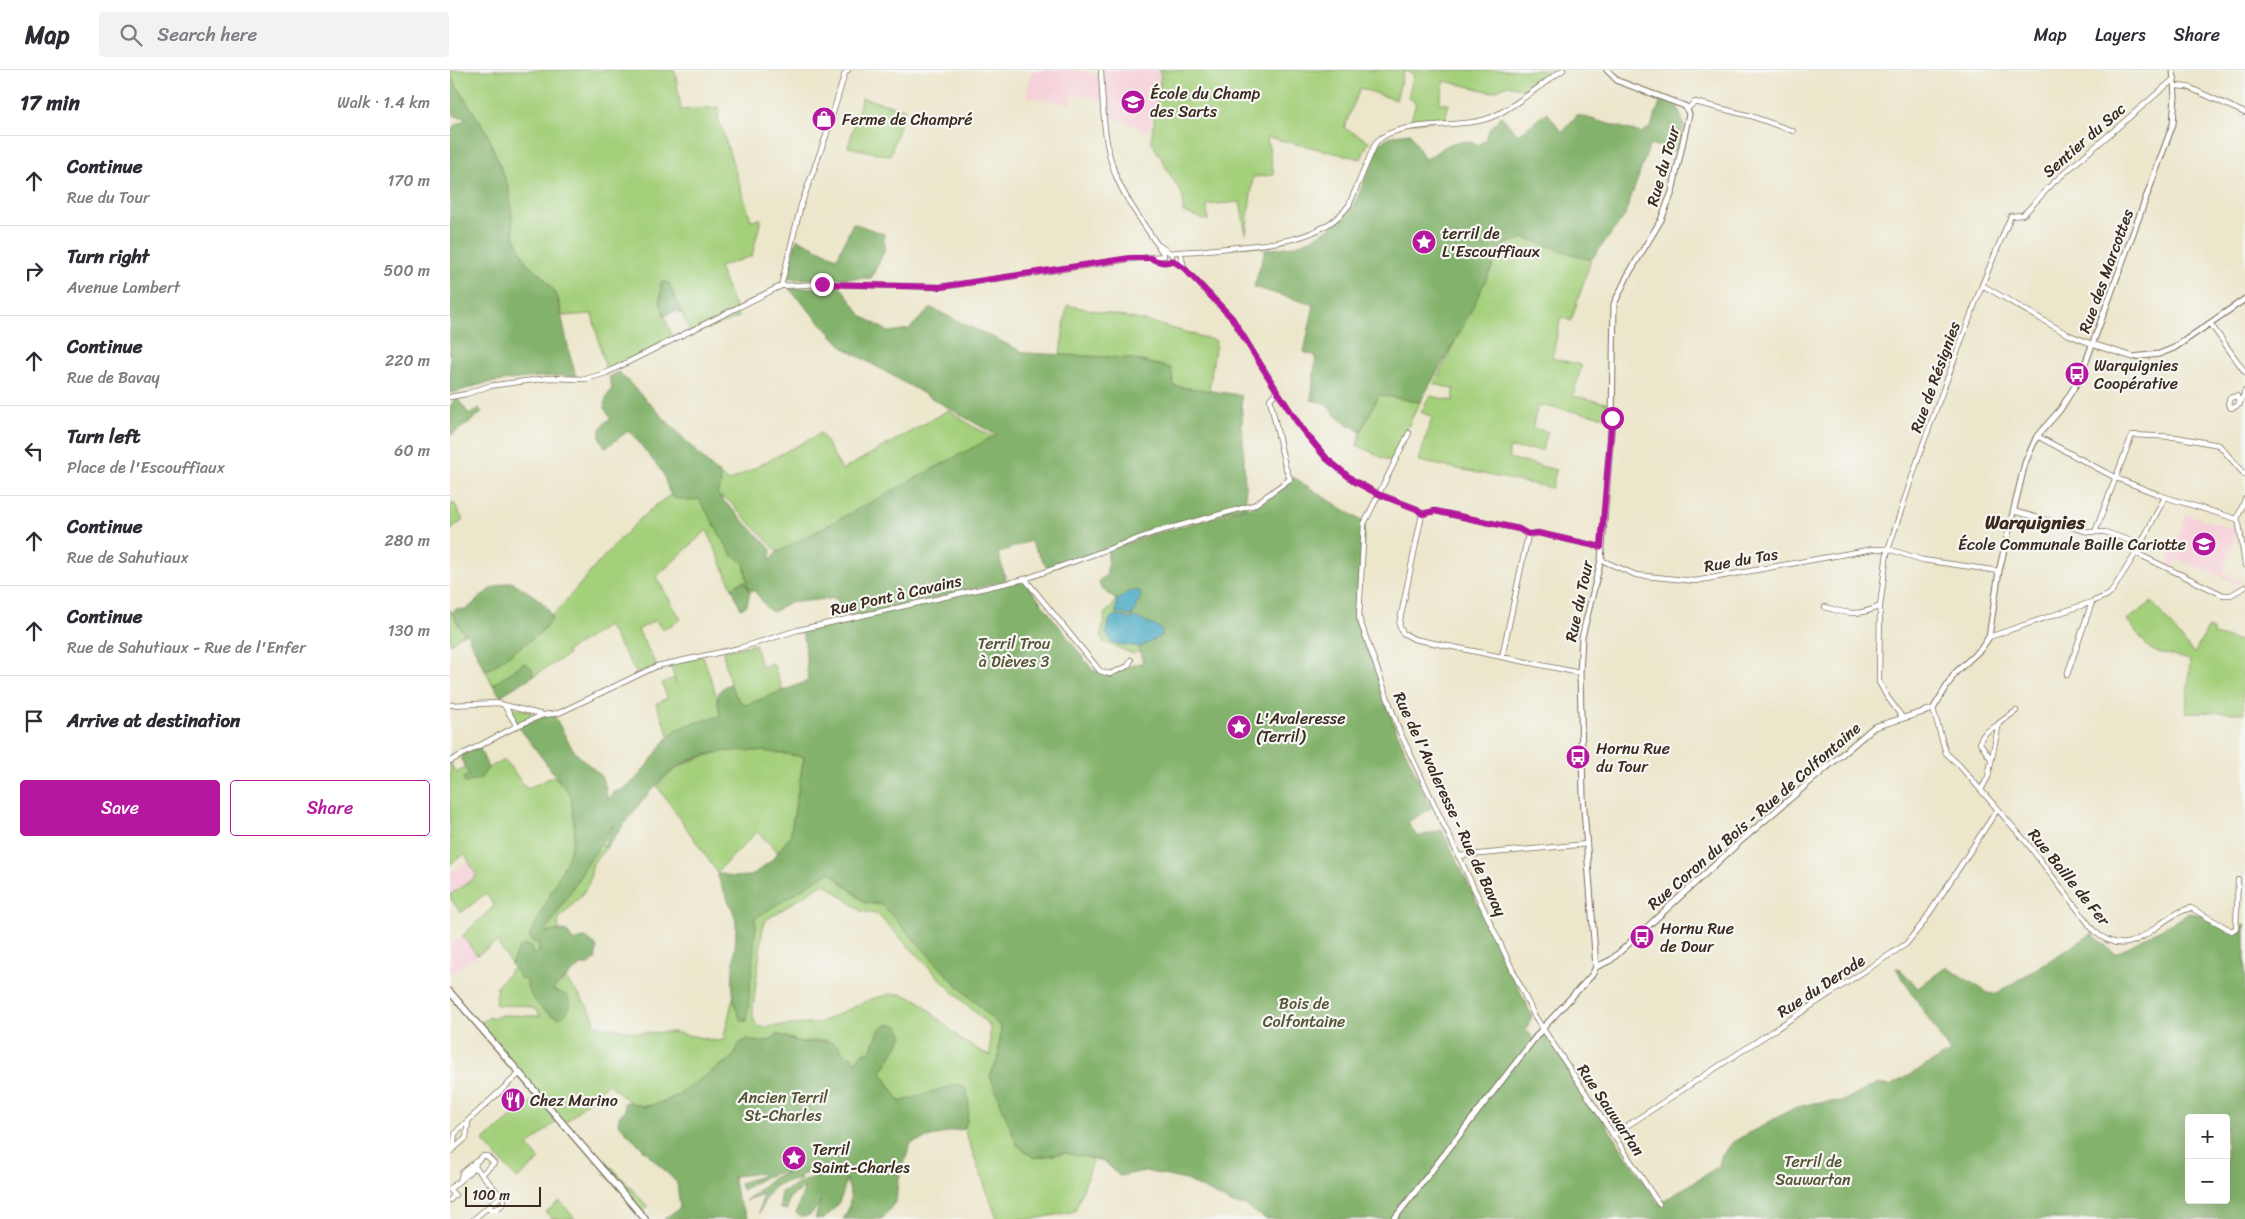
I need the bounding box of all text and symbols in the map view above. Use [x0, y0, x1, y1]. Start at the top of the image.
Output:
search box [99, 12, 449, 57]
text: Map [25, 14, 69, 56]
text: Search here [157, 18, 257, 51]
text: Map [2034, 19, 2067, 51]
text: Layers [2095, 19, 2146, 51]
text: Share [2174, 19, 2220, 51]
icon: search [117, 21, 145, 49]
place label: École du Champ des Sarts [1150, 79, 1261, 126]
text: 17 min [20, 84, 80, 122]
text: Walk · 1.4 km [337, 88, 430, 117]
school or university icon: École du Champ des Sarts [1120, 89, 1146, 115]
street label: Sentier du Sac [2035, 95, 2133, 185]
place label: Ferme de Champré [842, 105, 972, 134]
shop icon: Ferme de Champré [811, 106, 837, 132]
street label: Rue du Tour [1638, 121, 1689, 210]
text: Continue [67, 150, 143, 183]
text: 170 m [387, 166, 430, 195]
icon: ahead [20, 167, 48, 195]
text: Rue du Tour [67, 183, 150, 212]
street label: Rue des Marcottes [2070, 204, 2142, 337]
place label: terril de L'Escouffiaux [1442, 219, 1541, 266]
place icon: terril de L'Escouffiaux [1411, 229, 1437, 255]
text: Turn right [67, 240, 149, 273]
text: 500 m [384, 256, 430, 285]
icon: right [20, 257, 48, 285]
text: Avenue Lambert [67, 273, 180, 302]
route end [811, 273, 834, 296]
street label: Rue de Résignies [1901, 317, 1969, 437]
text: Continue [67, 330, 143, 363]
text: 220 m [385, 346, 430, 375]
icon: ahead [20, 347, 48, 375]
place label: Warquignies Coopérative [2094, 351, 2179, 398]
bus stop icon: Warquignies Coopérative [2064, 361, 2090, 387]
text: Rue de Bavay [67, 363, 160, 392]
route start [1601, 407, 1624, 430]
text: Turn left [67, 420, 140, 453]
text: 60 m [394, 436, 430, 465]
icon: left [20, 437, 48, 465]
text: Place de l'Escouffiaux [67, 453, 225, 482]
district label: Warquignies [1985, 506, 2086, 539]
text: Continue [67, 510, 143, 543]
text: 280 m [385, 526, 430, 555]
icon: ahead [20, 527, 48, 555]
place label: École Communale Baille Cariotte [1958, 530, 2186, 559]
school or university icon: École Communale Baille Cariotte [2191, 531, 2217, 557]
street label: Rue du Tas [1702, 539, 1781, 581]
text: Rue de Sahutiaux [67, 543, 189, 572]
street label: Rue du Tour [1556, 556, 1602, 644]
street label: Rue Pont à Cavains [828, 566, 965, 624]
text: Continue [67, 600, 143, 633]
text: 130 m [388, 616, 430, 645]
icon: ahead [20, 617, 48, 645]
park label: Terril Trou à Dièves 3 [978, 629, 1051, 676]
text: Rue de Sahutiaux - Rue de l'Enfer [67, 633, 306, 662]
street label: Rue de l'Avaleresse - Rue de Bavay [1385, 687, 1515, 922]
text: Arrive at destination [67, 704, 240, 737]
place label: L'Avaleresse (Terril) [1256, 704, 1345, 751]
icon: arrive [20, 707, 48, 735]
place icon: L'Avaleresse (Terril) [1226, 714, 1252, 740]
street label: Rue Coron du Bois - Rue de Colfontaine [1640, 714, 1868, 917]
place label: Hornu Rue du Tour [1596, 734, 1670, 781]
bus stop icon: Hornu Rue du Tour [1565, 744, 1591, 770]
button: Save [20, 780, 220, 836]
button: Share [230, 780, 430, 836]
street label: Rue Baille de Fer [2020, 822, 2119, 933]
place label: Hornu Rue de Dour [1660, 914, 1734, 961]
bus stop icon: Hornu Rue de Dour [1629, 924, 1655, 950]
street label: Rue du Derode [1771, 946, 1871, 1026]
park label: Bois de Colfontaine [1263, 989, 1345, 1036]
street label: Rue Sauwartan [1569, 1058, 1653, 1162]
park label: Ancien Terril St-Charles [737, 1083, 828, 1130]
place label: Chez Marino [530, 1086, 618, 1115]
restaurant icon: Chez Marino [500, 1087, 526, 1113]
map controls [2185, 1114, 2230, 1204]
button: + [2185, 1114, 2230, 1159]
place label: Terril Saint-Charles [812, 1135, 910, 1182]
place icon: Terril Saint-Charles [781, 1145, 807, 1171]
park label: Terril de Sauwartan [1775, 1147, 1851, 1194]
button: − [2185, 1159, 2230, 1204]
text: 100 m [472, 1183, 510, 1208]
scale bar [465, 1184, 541, 1207]

